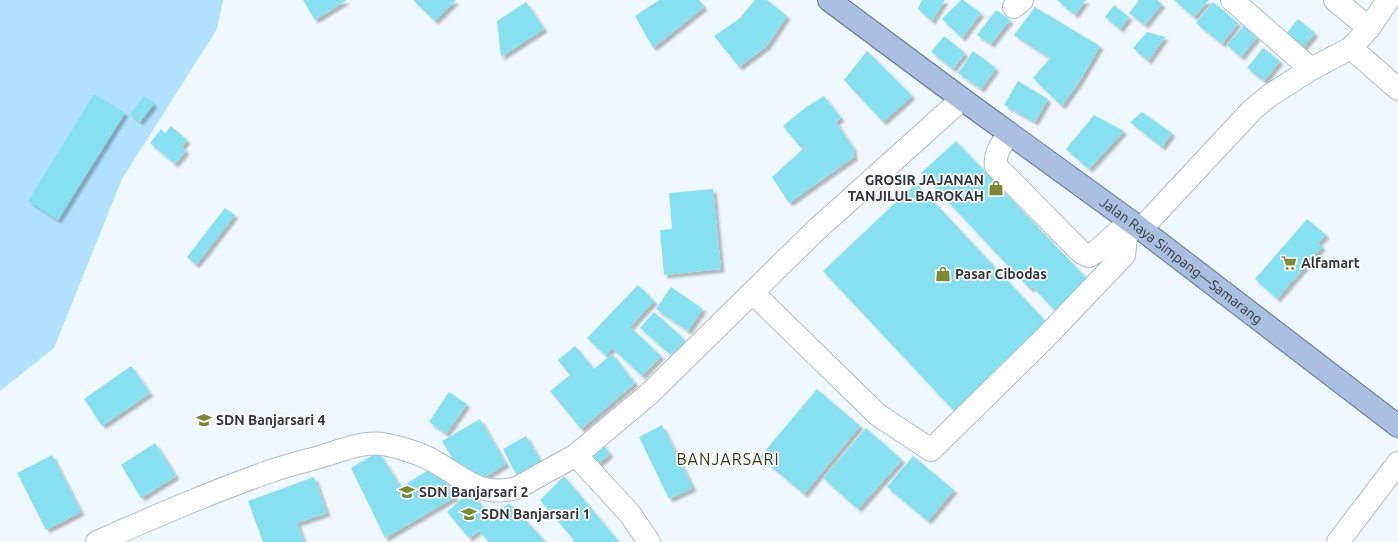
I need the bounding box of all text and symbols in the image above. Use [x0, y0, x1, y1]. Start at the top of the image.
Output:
place label: GROSIR JAJANAN TANJILUL BAROKAH [848, 172, 984, 204]
shop icon: GROSIR JAJANAN TANJILUL BAROKAH [987, 179, 1005, 197]
street label: Jalan Raya Simpang—Samarang [1097, 194, 1266, 327]
supermarket icon: Alfamart [1280, 254, 1298, 272]
place label: Alfamart [1301, 255, 1360, 271]
shop icon: Pasar Cibodas [934, 265, 952, 283]
place label: Pasar Cibodas [955, 266, 1047, 282]
school or university icon: SDN Banjarsari 4 [195, 411, 213, 429]
place label: SDN Banjarsari 4 [216, 412, 325, 428]
district label: BANJARSARI [676, 450, 780, 468]
school or university icon: SDN Banjarsari 2 [398, 483, 416, 501]
place label: SDN Banjarsari 2 [419, 484, 528, 500]
school or university icon: SDN Banjarsari 1 [460, 505, 478, 523]
place label: SDN Banjarsari 1 [481, 506, 590, 522]

